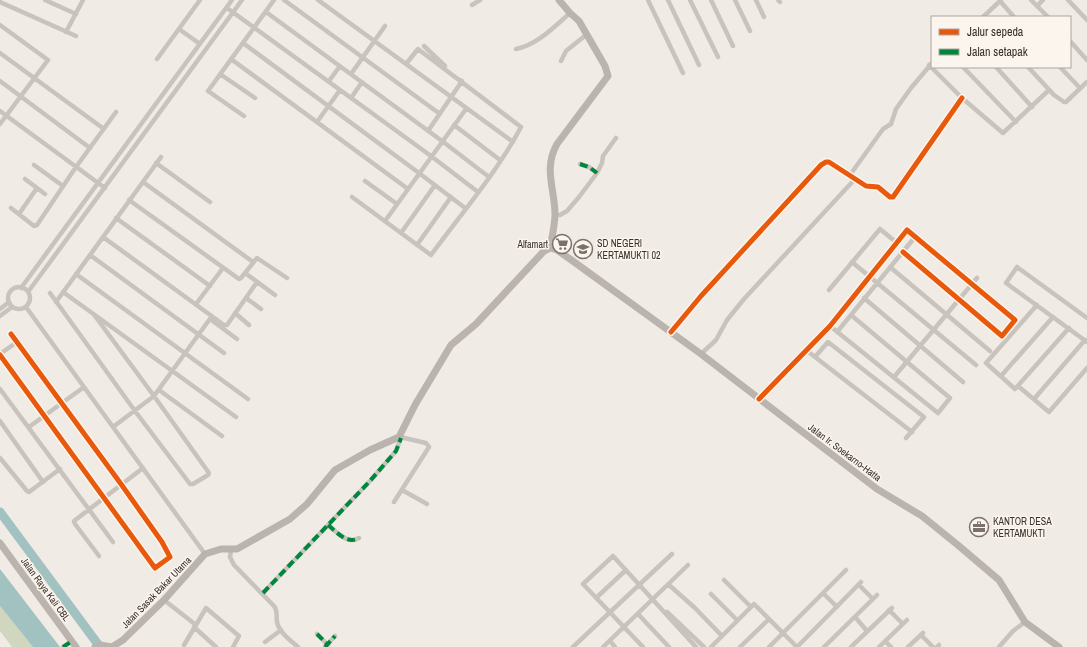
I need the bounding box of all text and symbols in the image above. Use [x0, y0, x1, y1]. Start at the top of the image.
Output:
legend [931, 16, 1071, 68]
text: Jalur sepeda [967, 24, 1024, 40]
text: Jalan setapak [967, 44, 1028, 60]
supermarket icon: Alfamart [551, 233, 573, 255]
place label: SD NEGERI KERTAMUKTI 02 [597, 237, 661, 262]
place label: Alfamart [516, 238, 549, 251]
school or university icon: SD NEGERI KERTAMUKTI 02 [572, 238, 594, 260]
street label: Jalan Ir. Soekarno-Hatta [805, 421, 884, 484]
place label: KANTOR DESA KERTAMUKTI [993, 515, 1052, 540]
office icon: KANTOR DESA KERTAMUKTI [968, 516, 990, 538]
street label: Jalan Sasak Bakar Utama [119, 553, 194, 631]
street label: Jalan Raya Kali CBL [18, 555, 73, 624]

